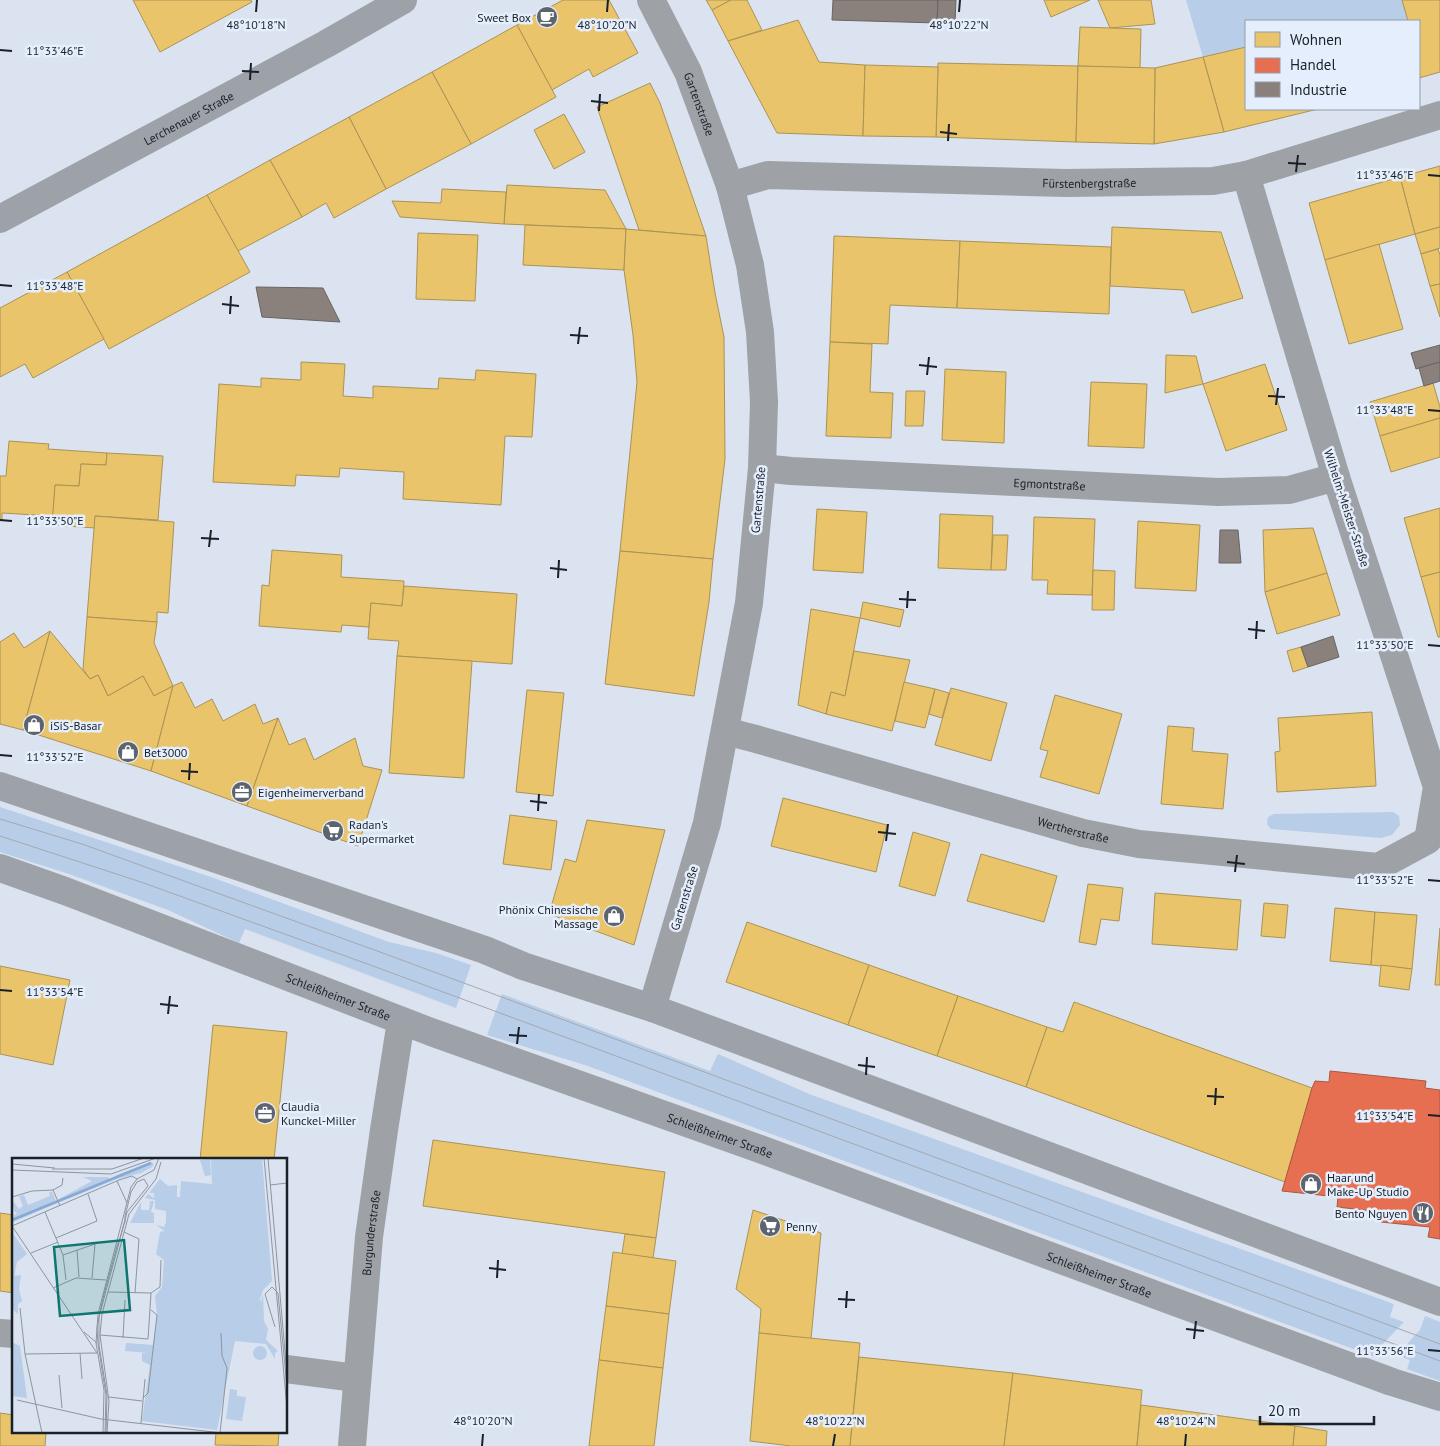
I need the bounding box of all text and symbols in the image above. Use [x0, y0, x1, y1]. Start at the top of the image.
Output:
cafe icon: Sweet Box [535, 5, 559, 29]
place label: Sweet Box [477, 10, 531, 25]
text: 48°10'18"N [226, 17, 286, 32]
text: 48°10'20"N [577, 17, 637, 32]
text: 48°10'22"N [929, 17, 989, 32]
legend [1245, 20, 1420, 110]
text: Wohnen [1290, 30, 1342, 49]
text: 11°33'46"E [26, 43, 84, 58]
text: Handel [1290, 55, 1336, 74]
street label: Gartenstraße [681, 70, 718, 138]
text: Industrie [1290, 80, 1347, 99]
street label: Lerchenauer Straße [141, 88, 236, 148]
text: 11°33'46"E [1356, 167, 1414, 182]
street label: Fürstenbergstraße [1042, 175, 1136, 191]
text: 11°33'48"E [26, 278, 84, 293]
text: 11°33'48"E [1356, 402, 1414, 417]
street label: Wilhelm-Meister-Straße [1321, 447, 1373, 569]
street label: Gartenstraße [748, 466, 768, 534]
street label: Egmontstraße [1013, 474, 1086, 493]
text: 11°33'50"E [26, 513, 84, 528]
text: 11°33'50"E [1356, 637, 1414, 652]
shop icon: iSiS-Basar [22, 713, 46, 737]
place label: iSiS-Basar [50, 718, 102, 733]
shop icon: Bet3000 [116, 740, 140, 764]
place label: Bet3000 [144, 745, 188, 760]
text: 11°33'52"E [26, 749, 84, 764]
office icon: Eigenheimerverband [230, 780, 254, 804]
place label: Eigenheimerverband [258, 785, 364, 800]
street label: Wertherstraße [1036, 813, 1110, 845]
place label: Radan's Supermarket [349, 817, 414, 846]
supermarket icon: Radan's Supermarket [321, 819, 345, 843]
street label: Gartenstraße [667, 864, 701, 932]
text: 11°33'52"E [1356, 872, 1414, 887]
place label: Phönix Chinesische Massage [499, 902, 598, 931]
shop icon: Phönix Chinesische Massage [602, 904, 626, 928]
street label: Schleißheimer Straße [284, 969, 393, 1023]
text: 11°33'54"E [26, 984, 84, 999]
place label: Claudia Kunckel-Miller [281, 1099, 356, 1128]
office icon: Claudia Kunckel-Miller [253, 1101, 277, 1125]
text: 11°33'54"E [1356, 1108, 1414, 1123]
street label: Schleißheimer Straße [665, 1109, 775, 1161]
inset map [12, 1158, 288, 1434]
place label: Haar und Make-Up Studio [1327, 1170, 1409, 1199]
shop icon: Haar und Make-Up Studio [1299, 1172, 1323, 1196]
street label: Burgunderstraße [358, 1189, 383, 1276]
restaurant icon: Bento Nguyen [1411, 1201, 1435, 1225]
place label: Bento Nguyen [1335, 1206, 1407, 1221]
supermarket icon: Penny [758, 1214, 782, 1238]
place label: Penny [786, 1219, 818, 1234]
street label: Schleißheimer Straße [1045, 1248, 1154, 1300]
text: 11°33'56"E [1356, 1343, 1414, 1358]
scale bar [1260, 1394, 1374, 1426]
text: 20 m [1268, 1401, 1301, 1420]
text: 48°10'20"N [453, 1413, 513, 1428]
text: 48°10'22"N [805, 1413, 865, 1428]
text: 48°10'24"N [1156, 1413, 1216, 1428]

